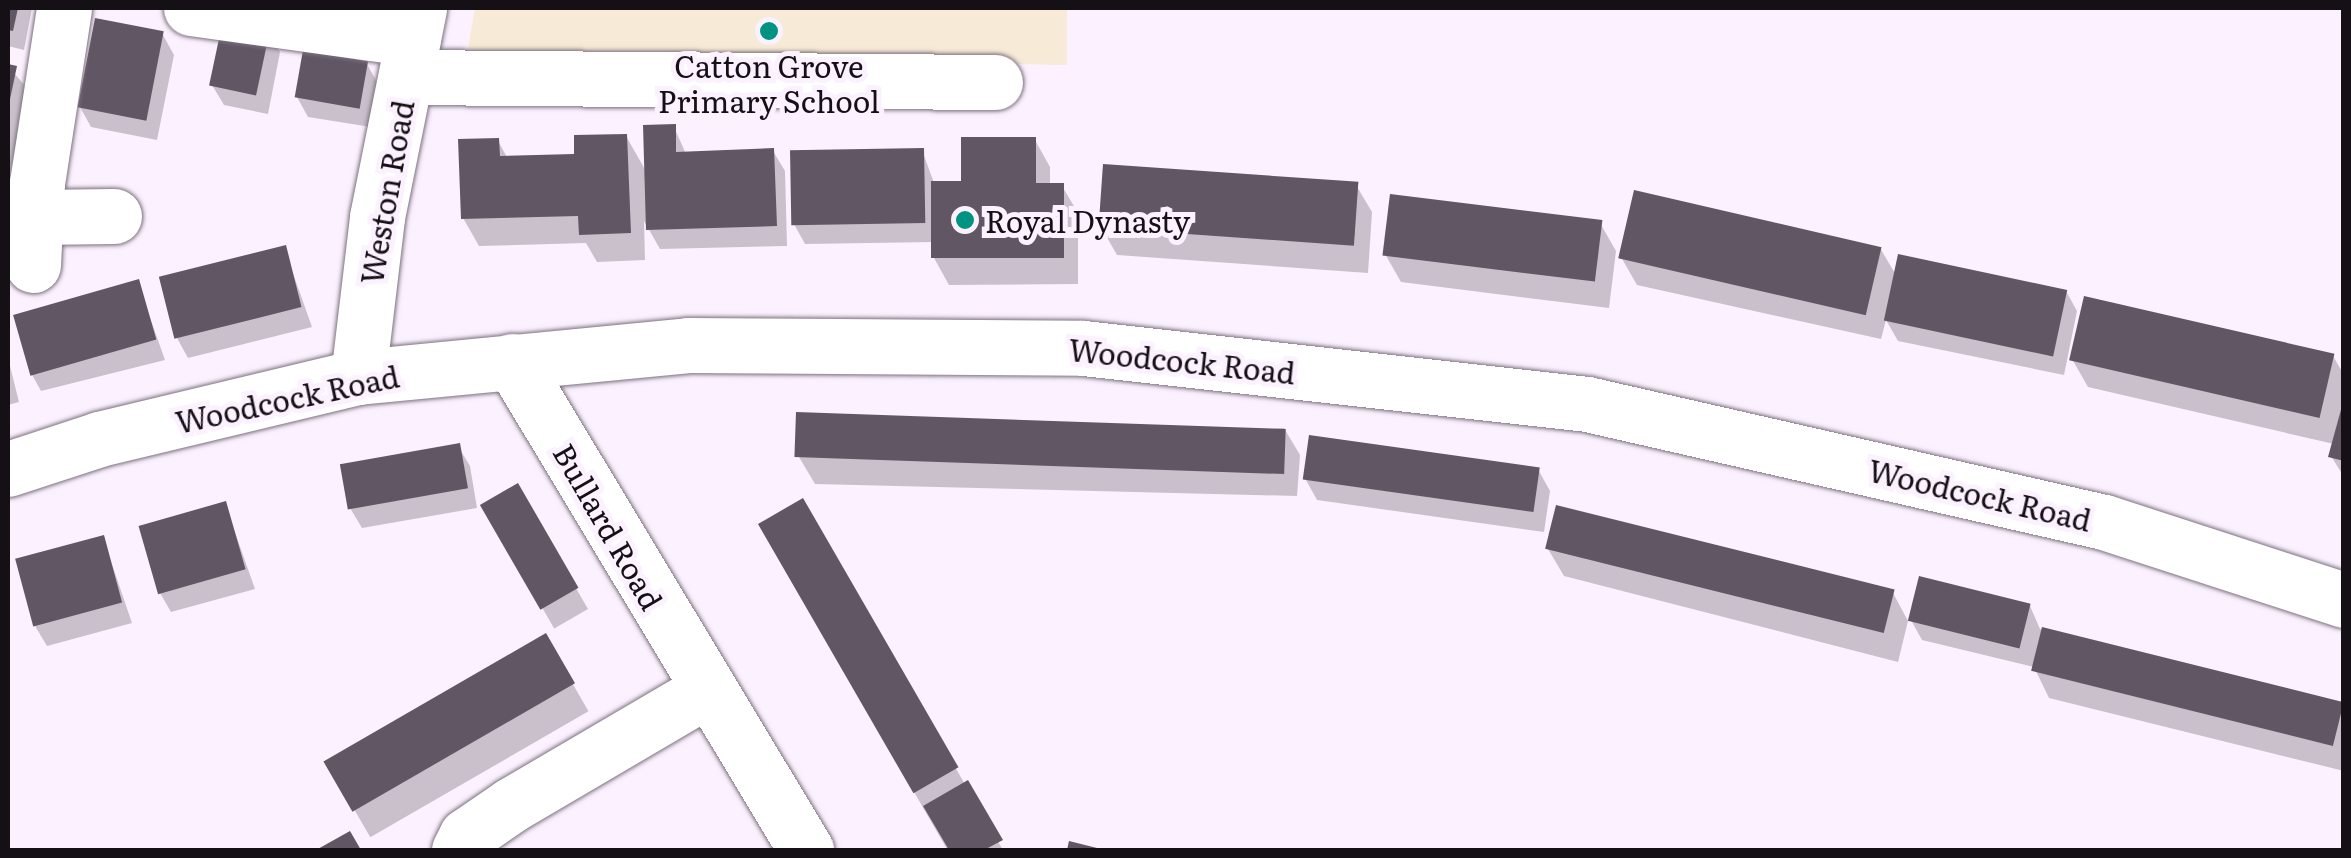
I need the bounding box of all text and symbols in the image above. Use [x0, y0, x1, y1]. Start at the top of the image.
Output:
marker: Catton Grove Primary School [758, 20, 780, 42]
place label: Catton Grove Primary School [658, 47, 880, 118]
street label: Weston Road [352, 97, 420, 287]
place label: Royal Dynasty [985, 202, 1190, 238]
marker: Royal Dynasty [954, 209, 976, 231]
street label: Woodcock Road [1067, 330, 1297, 390]
street label: Woodcock Road [172, 357, 402, 439]
street label: Bullard Road [547, 437, 671, 615]
street label: Woodcock Road [1865, 451, 2095, 537]

